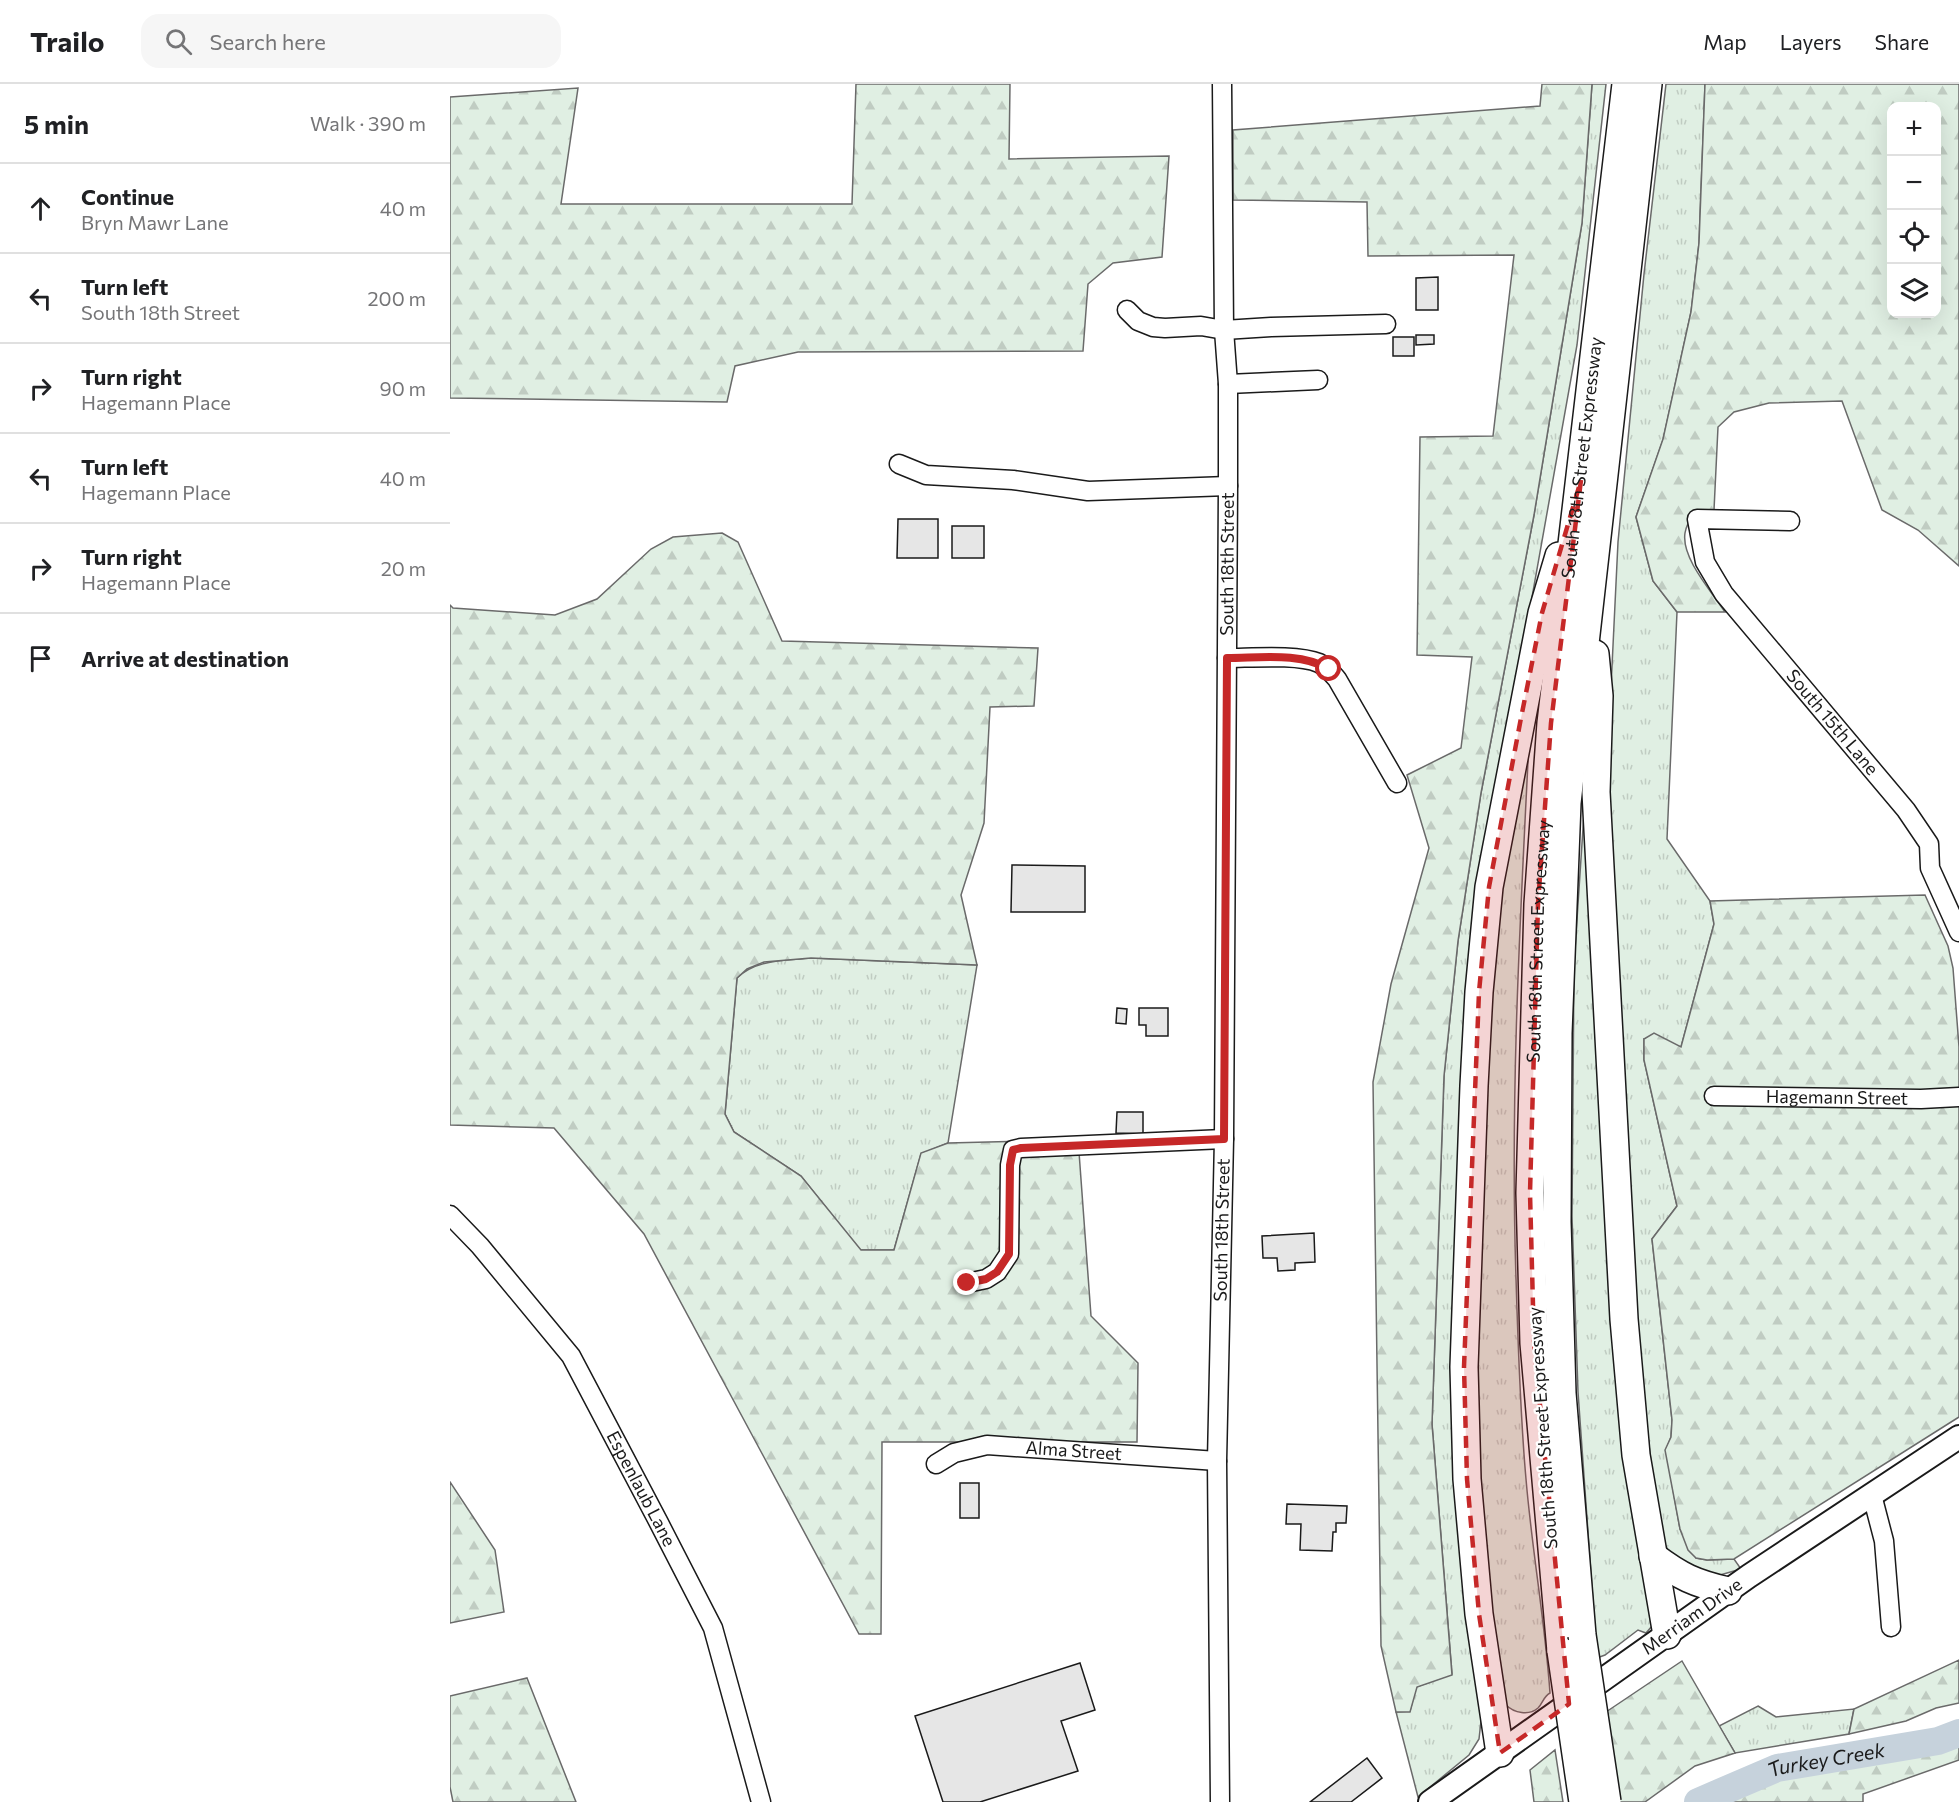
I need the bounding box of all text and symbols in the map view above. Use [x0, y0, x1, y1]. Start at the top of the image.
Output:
search box [141, 14, 561, 68]
text: Trailo [30, 24, 105, 58]
icon: search [162, 25, 195, 58]
text: Search here [210, 28, 326, 55]
text: Map [1703, 29, 1747, 54]
text: Layers [1780, 29, 1842, 54]
text: Share [1875, 29, 1929, 54]
map controls [1887, 102, 1941, 318]
button: + [1887, 102, 1941, 156]
text: 5 min [24, 108, 89, 139]
text: Walk · 390 m [310, 111, 426, 135]
button: − [1887, 156, 1941, 210]
text: Continue [81, 183, 174, 210]
icon: ahead [24, 192, 57, 225]
text: 40 m [380, 196, 426, 220]
text: Bryn Mawr Lane [81, 210, 228, 234]
button: locate [1887, 210, 1941, 264]
button: layers [1887, 264, 1941, 318]
text: Turn left [81, 273, 168, 300]
icon: left [24, 282, 57, 315]
text: 200 m [368, 286, 426, 310]
text: South 18th Street [81, 300, 240, 324]
street label: South 18th Street Expressway [1556, 336, 1606, 579]
text: Turn right [81, 363, 182, 390]
icon: right [24, 372, 57, 405]
text: 90 m [380, 376, 426, 400]
text: Hagemann Place [81, 390, 231, 414]
text: Turn left [81, 453, 168, 480]
icon: left [24, 462, 57, 495]
text: 40 m [380, 466, 426, 490]
text: Hagemann Place [81, 480, 231, 504]
street label: South 18th Street [1215, 492, 1238, 636]
text: Turn right [81, 543, 182, 570]
icon: right [24, 552, 57, 585]
text: 20 m [381, 556, 426, 580]
text: Hagemann Place [81, 570, 231, 594]
icon: arrive [24, 642, 57, 675]
text: Arrive at destination [81, 645, 289, 672]
route start [1315, 655, 1341, 681]
street label: South 15th Lane [1782, 665, 1884, 779]
street label: South 18th Street Expressway [1522, 819, 1554, 1063]
street label: Hagemann Street [1766, 1085, 1908, 1109]
street label: South 18th Street [1208, 1158, 1234, 1302]
route end [953, 1269, 979, 1295]
street label: South 18th Street Expressway [1523, 1306, 1561, 1550]
street label: Espenlaub Lane [603, 1427, 681, 1550]
street label: Alma Street [1025, 1436, 1123, 1464]
street label: Merriam Drive [1637, 1573, 1746, 1659]
water label: Turkey Creek [1763, 1737, 1888, 1782]

